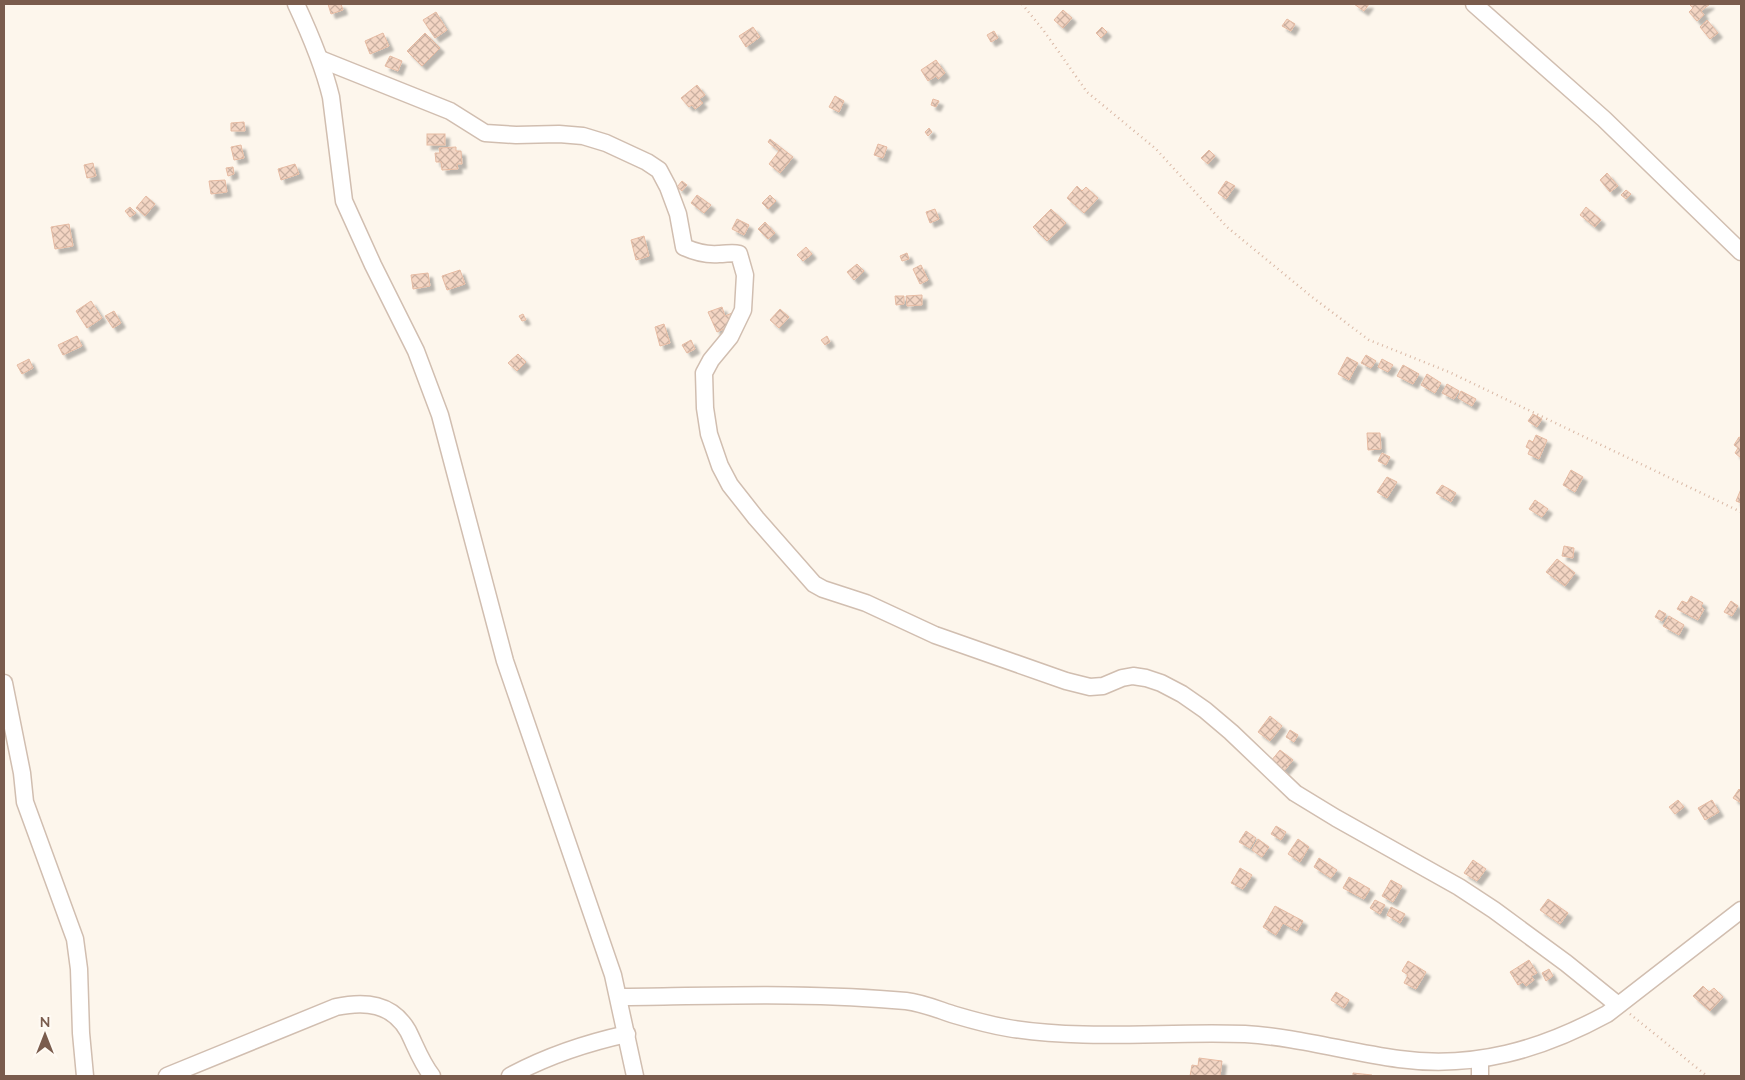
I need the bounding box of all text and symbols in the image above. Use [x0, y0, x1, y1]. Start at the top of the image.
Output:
north arrow [20, 1010, 70, 1060]
text: N [40, 1013, 50, 1031]

